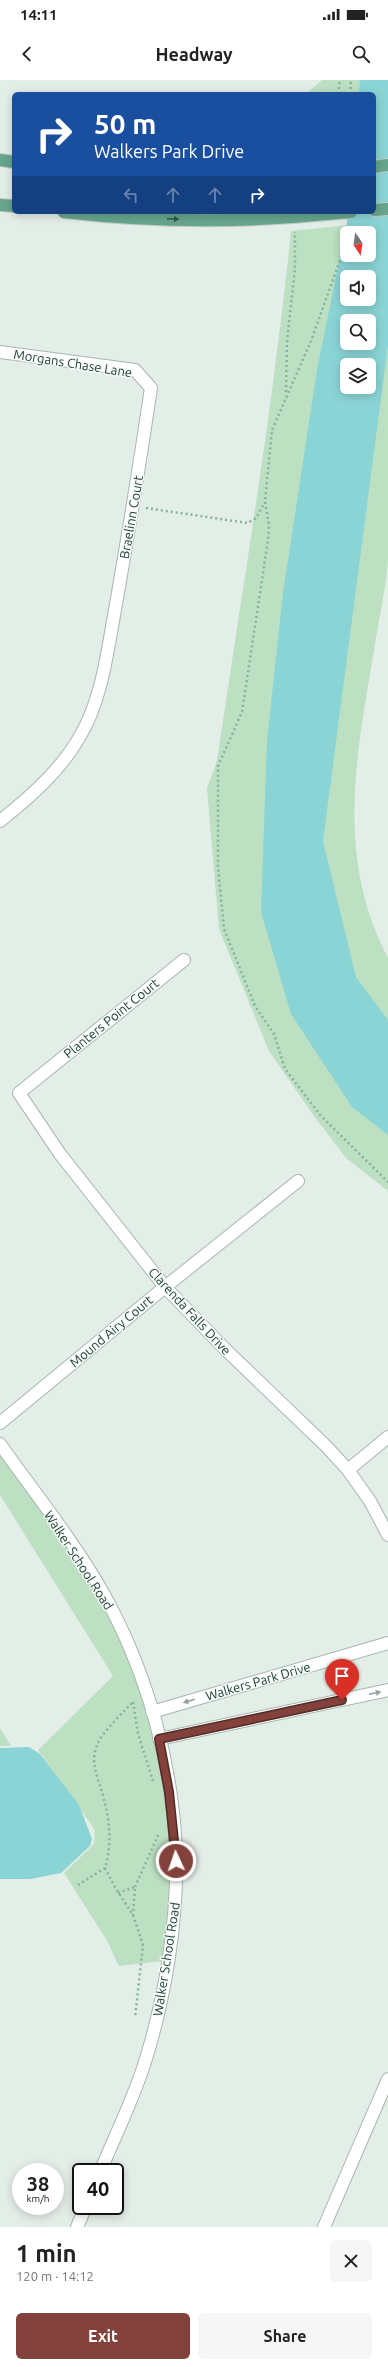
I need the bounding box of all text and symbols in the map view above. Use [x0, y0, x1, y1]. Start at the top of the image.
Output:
text: 14:11 [20, 6, 58, 23]
icon: back [16, 43, 38, 65]
icon: search [350, 43, 372, 65]
text: Headway [155, 44, 233, 64]
icon: right [28, 108, 80, 160]
text: 50 m [94, 108, 156, 139]
text: Walkers Park Drive [94, 141, 244, 161]
icon: left [120, 184, 142, 206]
icon: ahead [162, 184, 184, 206]
icon: ahead [204, 184, 226, 206]
icon: right [246, 184, 268, 206]
one-way arrow [167, 216, 179, 223]
north arrow [340, 226, 376, 262]
map controls [340, 226, 376, 394]
button: sound [340, 270, 376, 306]
button: search [340, 314, 376, 350]
street label: Morgans Chase Lane [13, 347, 133, 379]
button: layers [340, 358, 376, 394]
street label: Braelinn Court [117, 474, 145, 560]
street label: Planters Point Court [61, 975, 161, 1061]
street label: Clarenda Falls Drive [146, 1265, 234, 1357]
street label: Mound Airy Court [67, 1292, 155, 1370]
street label: Walker School Road [42, 1508, 116, 1612]
street label: Walkers Park Drive [204, 1659, 312, 1703]
pin [325, 1659, 359, 1700]
icon: arrive [331, 1665, 353, 1687]
one-way arrow [369, 1689, 381, 1695]
one-way arrow [183, 1698, 195, 1704]
position arrow [155, 1840, 197, 1882]
street label: Walker School Road [150, 1901, 182, 2017]
speed limit sign: 40 [72, 2163, 124, 2215]
text: 38 [27, 2172, 49, 2195]
text: km/h [26, 2193, 50, 2204]
text: 1 min [16, 2240, 77, 2267]
button: close [330, 2240, 372, 2282]
text: 120 m · 14:12 [16, 2269, 94, 2283]
button: Exit [16, 2313, 190, 2359]
button: Share [198, 2313, 372, 2359]

